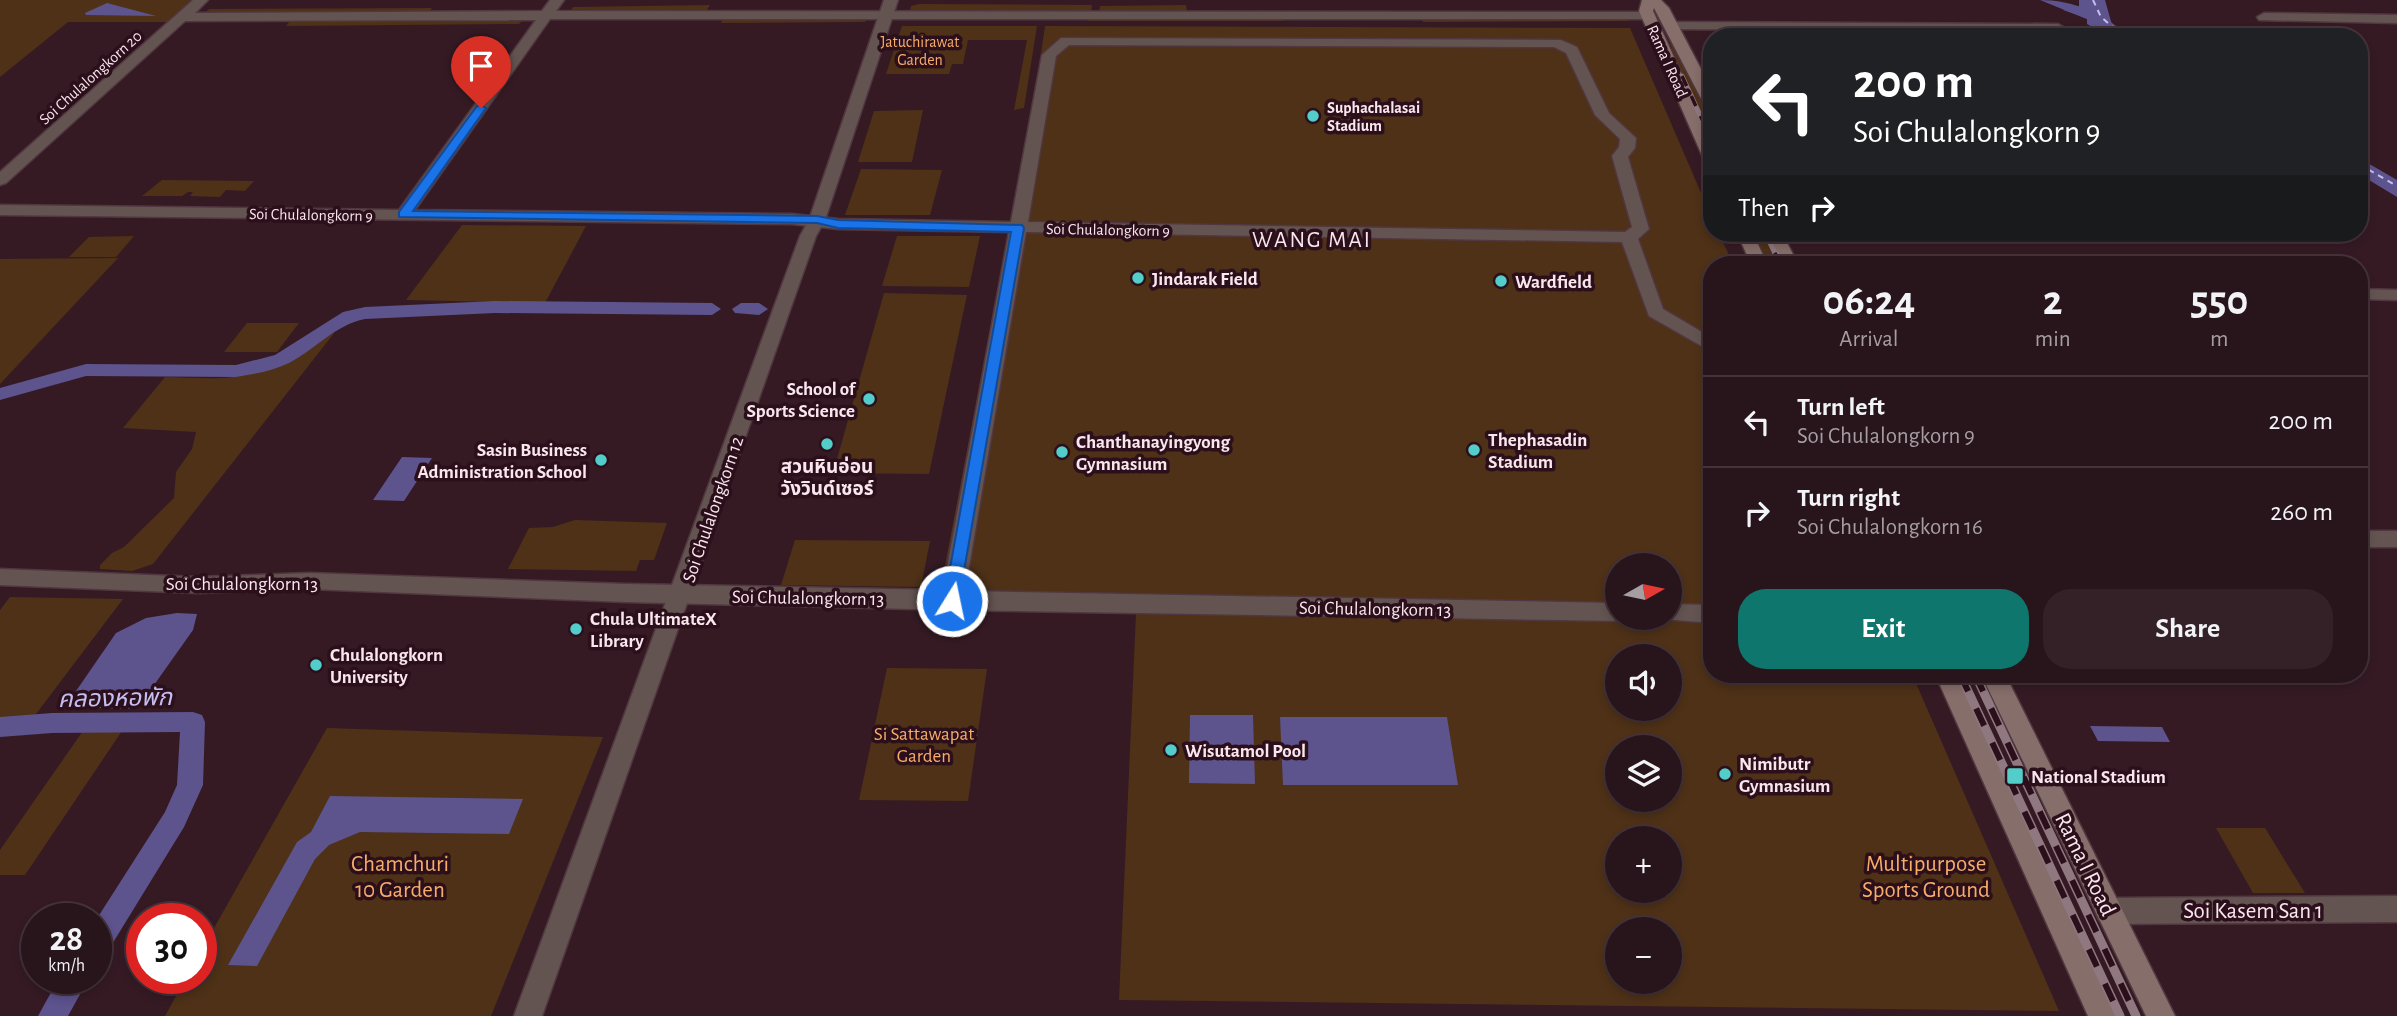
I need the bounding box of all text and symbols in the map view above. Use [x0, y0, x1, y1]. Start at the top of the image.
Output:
street label: Rama I Road [1644, 23, 1690, 100]
street label: Soi Chulalongkorn 20 [36, 28, 145, 128]
park label: Jatuchirawat Garden [881, 34, 959, 68]
pin [451, 36, 511, 108]
icon: arrive [462, 47, 500, 85]
icon: left [1738, 56, 1829, 147]
text: 200 m [1853, 58, 1974, 107]
place label: Suphachalasai Stadium [1327, 100, 1420, 134]
marker: Suphachalasai Stadium [1305, 108, 1321, 124]
text: Soi Chulalongkorn 9 [1853, 116, 2101, 148]
icon: right [1803, 189, 1841, 227]
text: Then [1738, 195, 1789, 221]
street label: Soi Chulalongkorn 9 [249, 206, 373, 224]
street label: Soi Chulalongkorn 9 [1046, 221, 1170, 239]
district label: WANG MAI [1252, 229, 1372, 252]
marker: Jindarak Field [1130, 270, 1146, 286]
place label: Jindarak Field [1152, 270, 1258, 289]
marker: Wardfield [1493, 273, 1509, 289]
place label: Wardfield [1515, 273, 1592, 292]
text: 06:24 [1823, 280, 1915, 322]
text: 2 [2043, 280, 2063, 322]
text: 550 [2190, 280, 2248, 322]
text: Arrival [1839, 328, 1898, 351]
text: min [2035, 328, 2071, 351]
text: m [2210, 328, 2229, 351]
place label: School of Sports Science [746, 380, 857, 421]
marker: School of Sports Science [861, 391, 877, 407]
text: Turn left [1797, 394, 1885, 420]
icon: left [1738, 403, 1776, 441]
text: 200 m [2269, 408, 2333, 434]
text: Soi Chulalongkorn 9 [1797, 425, 1975, 448]
place label: Thephasadin Stadium [1488, 431, 1587, 472]
place label: Chanthanayingyong Gymnasium [1076, 433, 1230, 474]
street label: Soi Chulalongkorn 12 [679, 434, 747, 585]
marker: สวนหินอ่อน วังวินด์เซอร์ [819, 436, 835, 452]
place label: Sasin Business Administration School [417, 441, 587, 482]
marker: Thephasadin Stadium [1466, 442, 1482, 458]
marker: Chanthanayingyong Gymnasium [1054, 444, 1070, 460]
marker: Sasin Business Administration School [593, 452, 609, 468]
place label: สวนหินอ่อน วังวินด์เซอร์ [780, 456, 874, 499]
text: Turn right [1797, 485, 1900, 511]
icon: right [1738, 494, 1776, 532]
text: 260 m [2270, 499, 2333, 525]
text: Soi Chulalongkorn 16 [1797, 516, 1983, 539]
north arrow [1605, 553, 1682, 630]
map controls [1605, 553, 1682, 994]
position arrow [915, 564, 989, 638]
street label: Soi Chulalongkorn 13 [166, 575, 318, 594]
street label: Soi Chulalongkorn 13 [732, 588, 884, 609]
button: Exit [1738, 589, 2029, 669]
button: Share [2043, 589, 2333, 669]
street label: Soi Chulalongkorn 13 [1299, 599, 1451, 620]
place label: Chula UltimateX Library [590, 610, 717, 651]
marker: Chula UltimateX Library [568, 621, 584, 637]
button: sound [1605, 644, 1682, 721]
place label: Chulalongkorn University [330, 646, 443, 687]
marker: Chulalongkorn University [308, 657, 324, 673]
water label: คลองหอพัก [58, 686, 174, 712]
park label: Si Sattawapat Garden [874, 725, 974, 766]
button: layers [1605, 735, 1682, 812]
marker: Wisutamol Pool [1163, 742, 1179, 758]
place label: Wisutamol Pool [1185, 742, 1306, 761]
place label: Nimibutr Gymnasium [1739, 755, 1830, 796]
marker: Nimibutr Gymnasium [1717, 766, 1733, 782]
marker: National Stadium [2005, 766, 2025, 786]
place label: National Stadium [2031, 768, 2166, 787]
street label: Rama I Road [2050, 810, 2119, 920]
button: + [1605, 826, 1682, 903]
park label: Chamchuri 10 Garden [351, 853, 449, 902]
park label: Multipurpose Sports Ground [1862, 853, 1990, 902]
street label: Soi Kasem San 1 [2183, 900, 2323, 923]
speed limit sign: 30 [126, 903, 217, 994]
button: − [1605, 917, 1682, 994]
text: 28 [50, 922, 83, 957]
text: km/h [48, 957, 85, 975]

